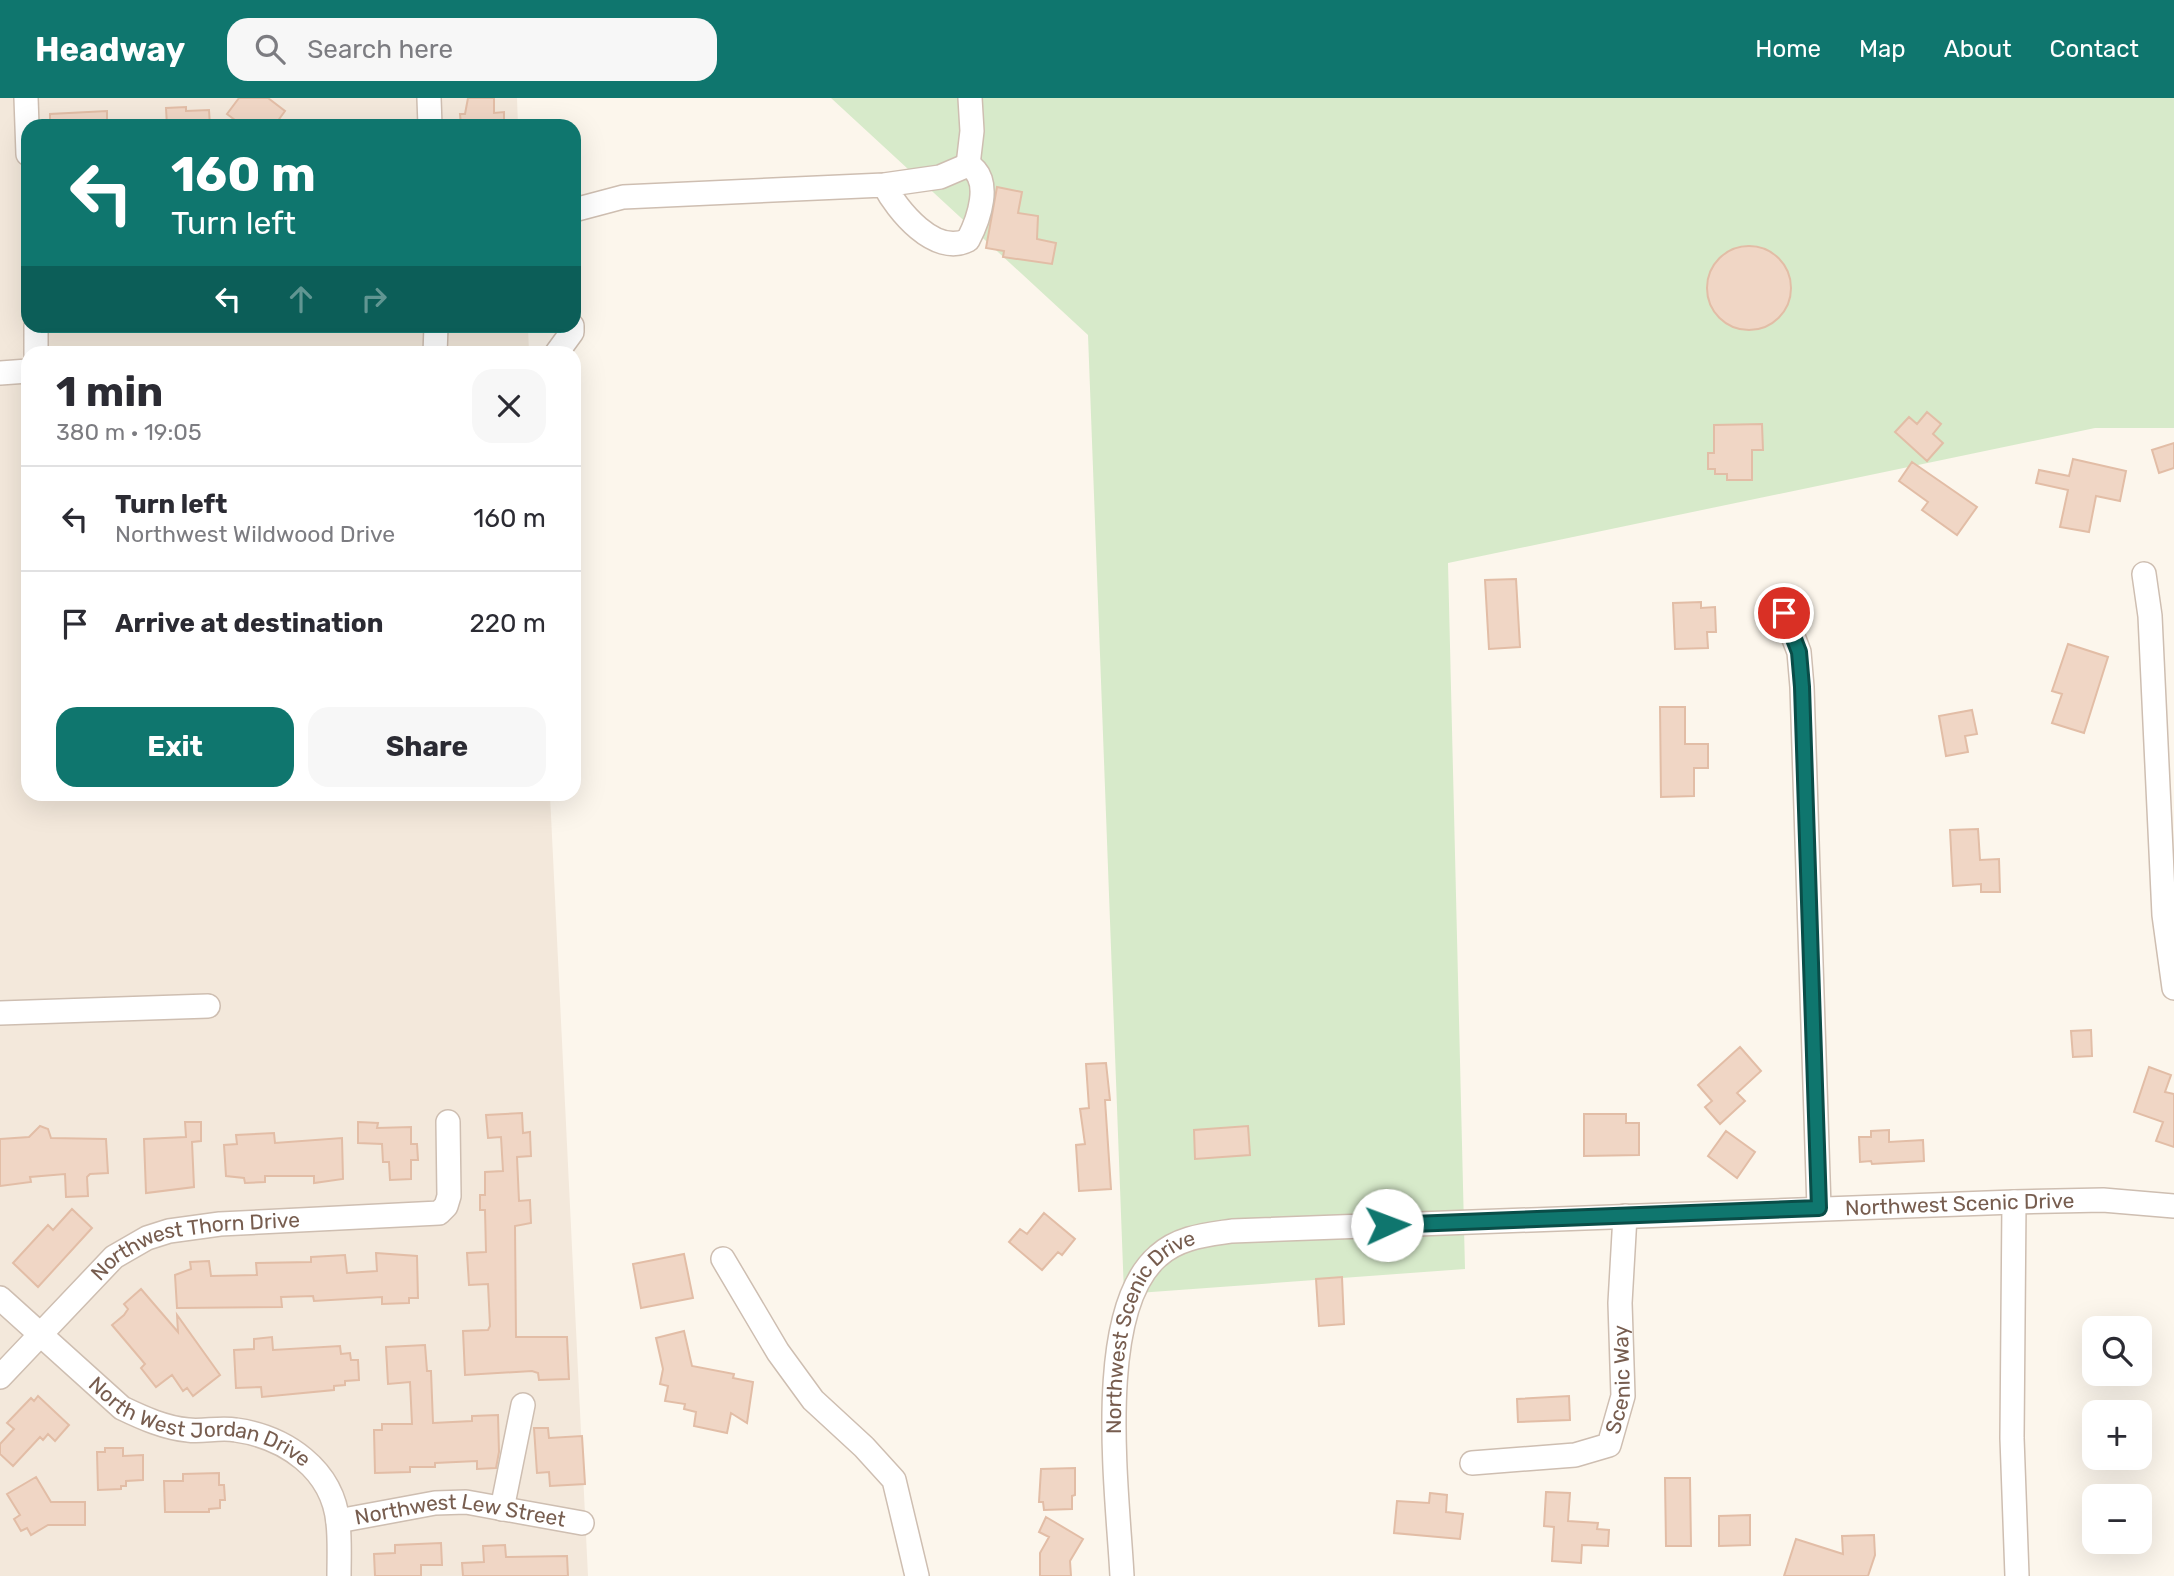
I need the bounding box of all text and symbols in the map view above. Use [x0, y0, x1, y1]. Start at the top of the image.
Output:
search box [227, 18, 717, 81]
text: Headway [35, 30, 185, 69]
icon: search [251, 30, 289, 68]
text: Search here [307, 34, 453, 65]
text: Home [1755, 35, 1821, 63]
text: Map [1859, 35, 1906, 63]
text: About [1944, 35, 2012, 63]
text: Contact [2050, 35, 2139, 63]
text: 160 m [171, 145, 316, 203]
icon: left [56, 147, 147, 238]
text: Turn left [171, 204, 296, 242]
icon: left [209, 280, 247, 318]
icon: ahead [282, 280, 320, 318]
icon: right [355, 280, 393, 318]
text: 1 min [56, 367, 163, 417]
button: close [472, 369, 546, 443]
text: 380 m · 19:05 [56, 418, 202, 446]
text: Turn left [115, 489, 227, 520]
icon: left [56, 500, 94, 538]
text: 160 m [473, 503, 546, 534]
text: Northwest Wildwood Drive [115, 520, 395, 548]
pin [1754, 583, 1814, 643]
icon: arrive [1765, 594, 1803, 632]
icon: arrive [56, 605, 94, 643]
text: Arrive at destination [115, 608, 383, 639]
text: 220 m [469, 608, 546, 639]
button: Exit [56, 707, 294, 787]
button: Share [308, 707, 546, 787]
position arrow [1350, 1188, 1424, 1262]
street label: Northwest Scenic Drive [1844, 1188, 2075, 1220]
street label: Northwest Thorn Drive [85, 1207, 301, 1285]
street label: Northwest Scenic Drive [1101, 1225, 1198, 1434]
map controls [2082, 1316, 2152, 1554]
button: search [2082, 1316, 2152, 1386]
street label: Scenic Way [1600, 1324, 1635, 1437]
street label: North West Jordan Drive [84, 1371, 316, 1472]
button: + [2082, 1400, 2152, 1470]
button: − [2082, 1484, 2152, 1554]
street label: Northwest Lew Street [353, 1488, 568, 1532]

